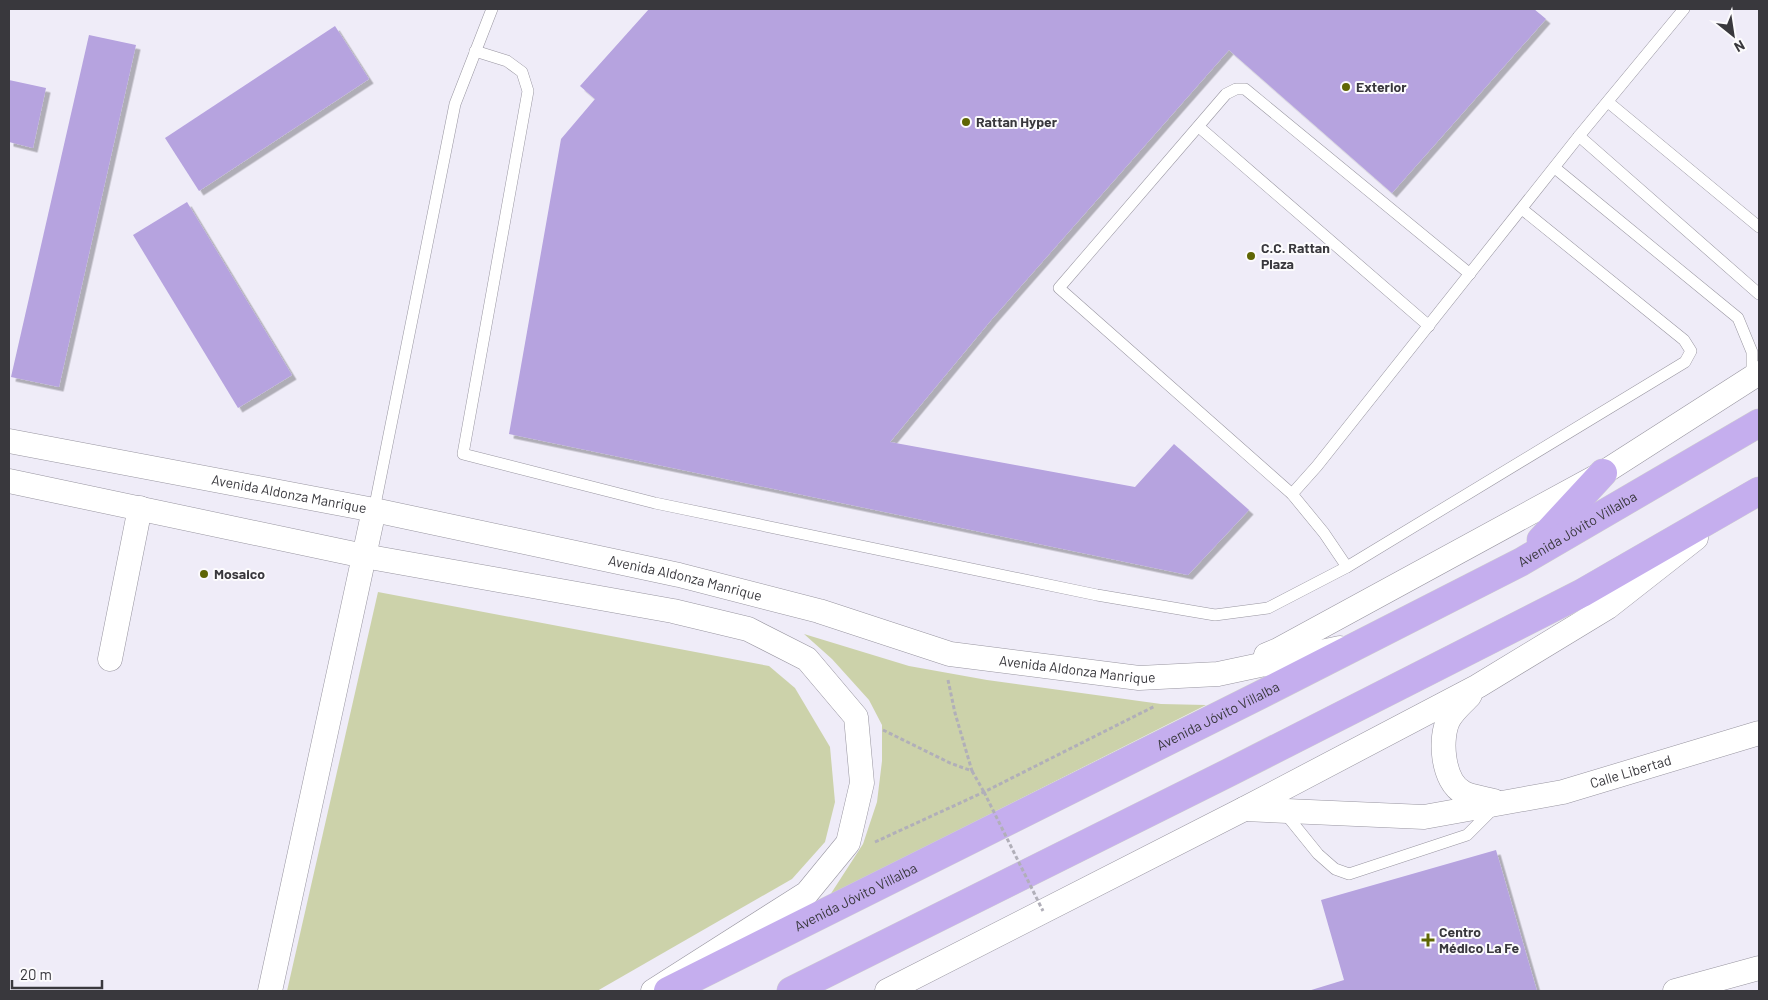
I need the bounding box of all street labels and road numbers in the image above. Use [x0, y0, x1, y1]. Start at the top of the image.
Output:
street label: Avenida Aldonza Manrique [210, 470, 368, 516]
street label: Avenida Jóvito Villalba [1514, 487, 1640, 570]
street label: Avenida Aldonza Manrique [607, 551, 764, 604]
street label: Avenida Aldonza Manrique [998, 651, 1156, 686]
street label: Avenida Jóvito Villalba [1154, 678, 1282, 753]
street label: Calle Libertad [1588, 751, 1673, 791]
street label: Avenida Jóvito Villalba [791, 859, 920, 934]

